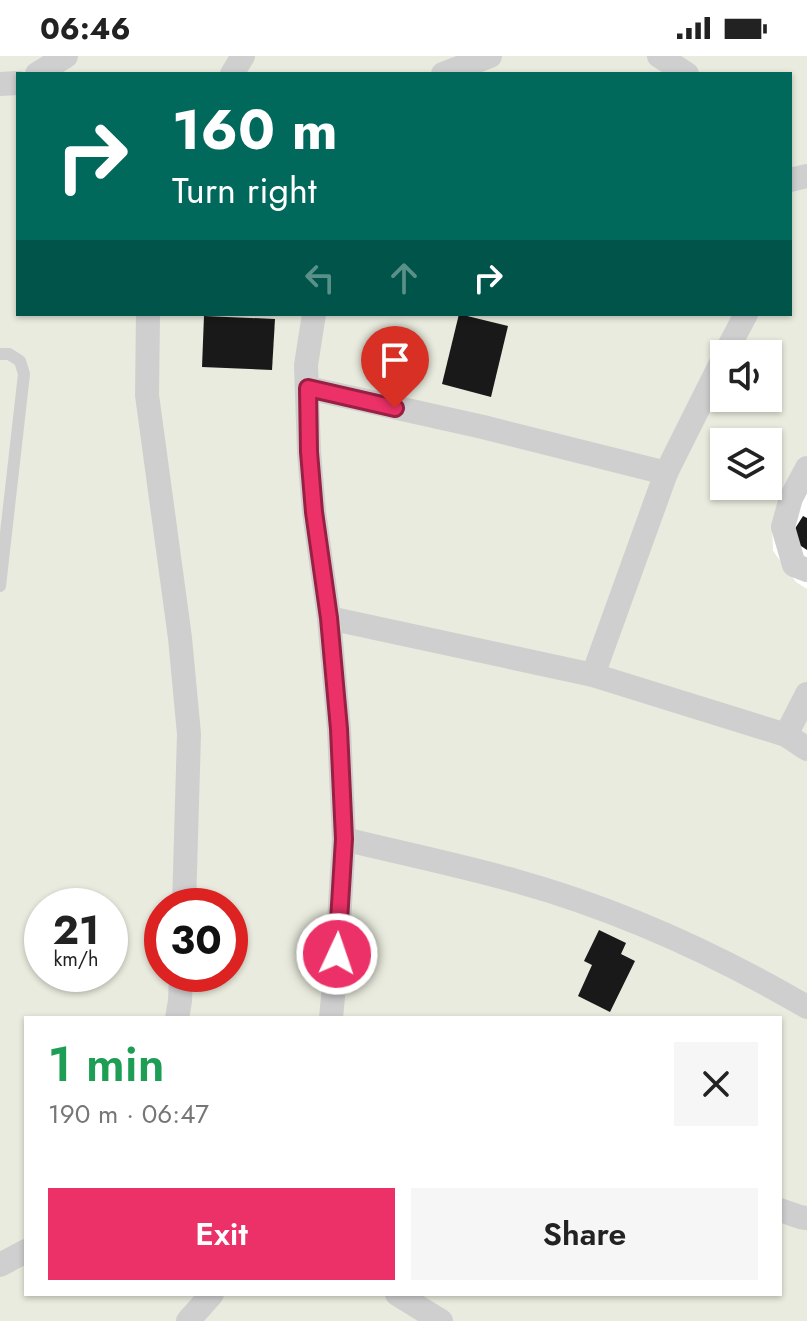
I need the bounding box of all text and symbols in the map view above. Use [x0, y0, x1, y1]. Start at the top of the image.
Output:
text: 06:46 [40, 7, 131, 50]
text: 160 m [172, 89, 338, 170]
icon: right [40, 104, 144, 208]
text: Turn right [172, 164, 317, 216]
icon: left [298, 256, 342, 300]
icon: ahead [382, 256, 426, 300]
icon: right [466, 256, 510, 300]
pin [361, 326, 429, 408]
icon: arrive [373, 338, 417, 382]
map controls [710, 340, 782, 500]
button: sound [710, 340, 782, 412]
button: layers [710, 428, 782, 500]
speed limit sign: 30 [144, 888, 248, 992]
text: 21 [53, 901, 99, 959]
position arrow [295, 912, 379, 996]
text: km/h [53, 945, 99, 974]
text: 1 min [48, 1030, 165, 1099]
button: close [674, 1042, 758, 1126]
text: 190 m · 06:47 [48, 1095, 209, 1133]
button: Exit [48, 1188, 395, 1280]
button: Share [411, 1188, 758, 1280]

